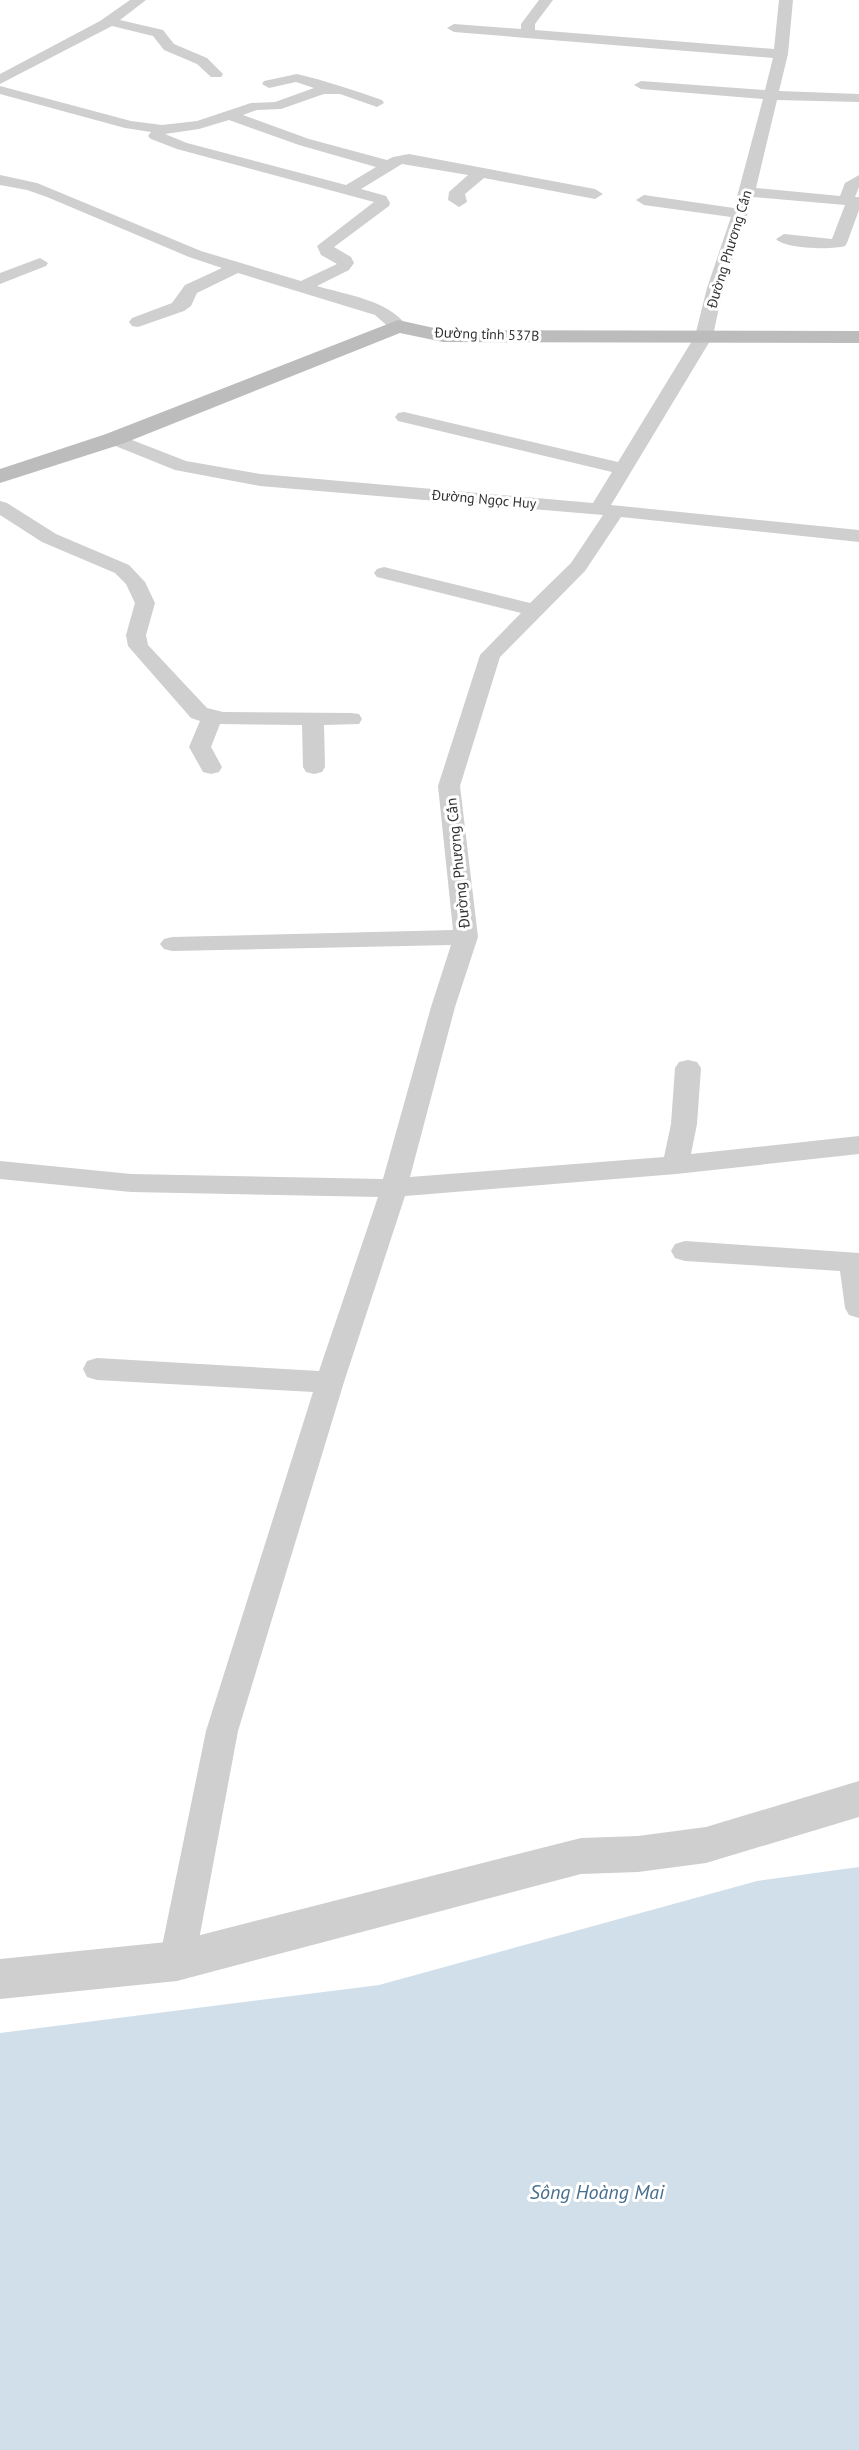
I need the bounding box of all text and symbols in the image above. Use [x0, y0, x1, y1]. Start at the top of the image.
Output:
street label: Đường Phương Cấn [702, 188, 755, 311]
street label: Đường tỉnh 537B [433, 323, 540, 345]
street label: Đường Ngọc Huy [430, 485, 537, 513]
street label: Đường Phương Cấn [441, 797, 474, 930]
water label: Sông Hoàng Mai [530, 2179, 665, 2205]

